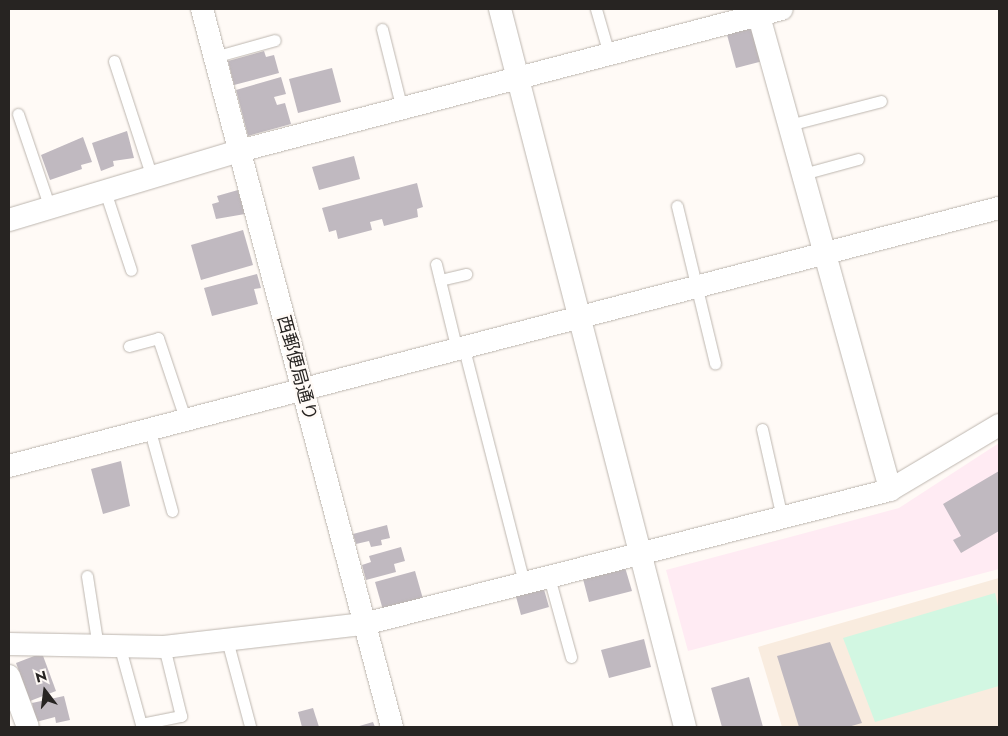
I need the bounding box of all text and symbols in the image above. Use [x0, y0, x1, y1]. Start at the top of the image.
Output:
street label: 西郵便局通り [273, 313, 321, 423]
text: N [33, 665, 49, 688]
north arrow [20, 666, 70, 716]

